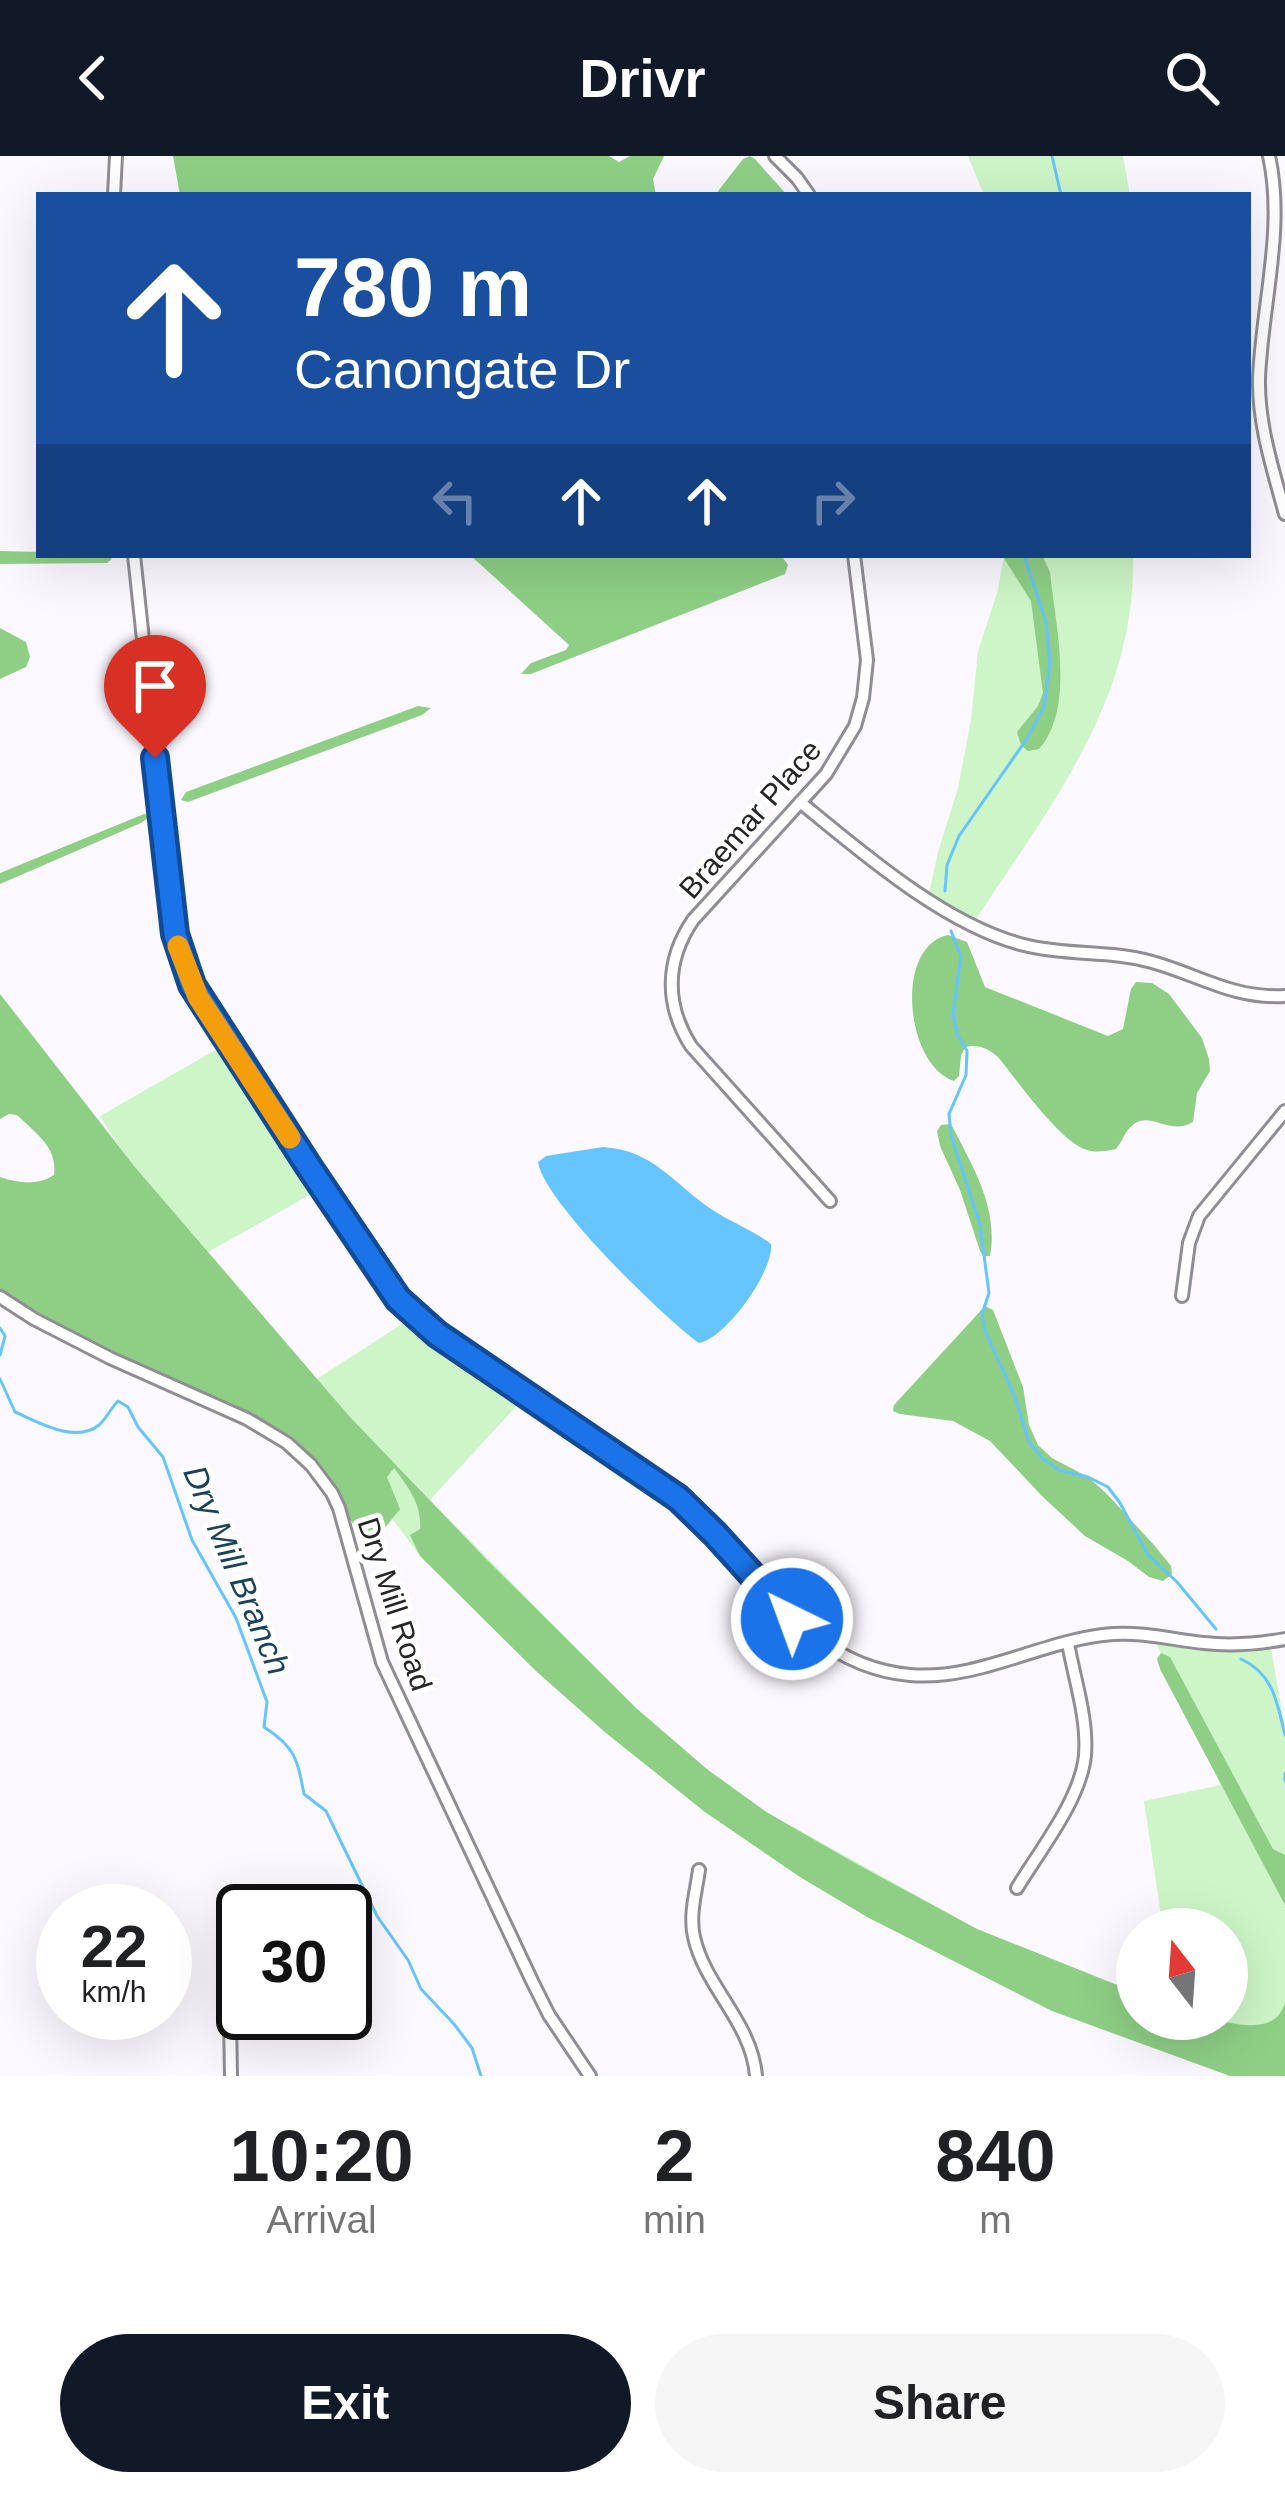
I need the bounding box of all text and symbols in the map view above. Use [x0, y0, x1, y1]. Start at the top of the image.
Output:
icon: back [60, 45, 126, 111]
icon: search [1159, 45, 1225, 111]
text: Drivr [579, 48, 706, 108]
icon: ahead [96, 240, 252, 396]
text: 780 m [294, 240, 532, 334]
text: Canongate Dr [294, 339, 630, 399]
icon: left [422, 468, 488, 534]
icon: ahead [548, 468, 614, 534]
icon: ahead [674, 468, 740, 534]
icon: right [800, 468, 866, 534]
pin [104, 635, 206, 758]
icon: arrive [122, 653, 188, 719]
street label: Braemar Place [672, 733, 828, 905]
water label: Dry Mill Branch [176, 1460, 298, 1680]
street label: Dry Mill Road [351, 1513, 439, 1695]
position arrow [729, 1556, 855, 1682]
speed limit sign: 30 [216, 1884, 372, 2040]
north arrow [1116, 1908, 1248, 2040]
map controls [1116, 1908, 1248, 2040]
text: 22 [81, 1913, 147, 1980]
text: km/h [81, 1975, 147, 2008]
text: 10:20 [229, 2116, 414, 2196]
text: 2 [654, 2116, 695, 2196]
text: 840 [935, 2116, 1056, 2196]
text: Arrival [266, 2198, 377, 2241]
text: min [643, 2198, 706, 2241]
text: m [979, 2198, 1012, 2241]
button: Exit [60, 2334, 631, 2472]
button: Share [655, 2334, 1225, 2472]

